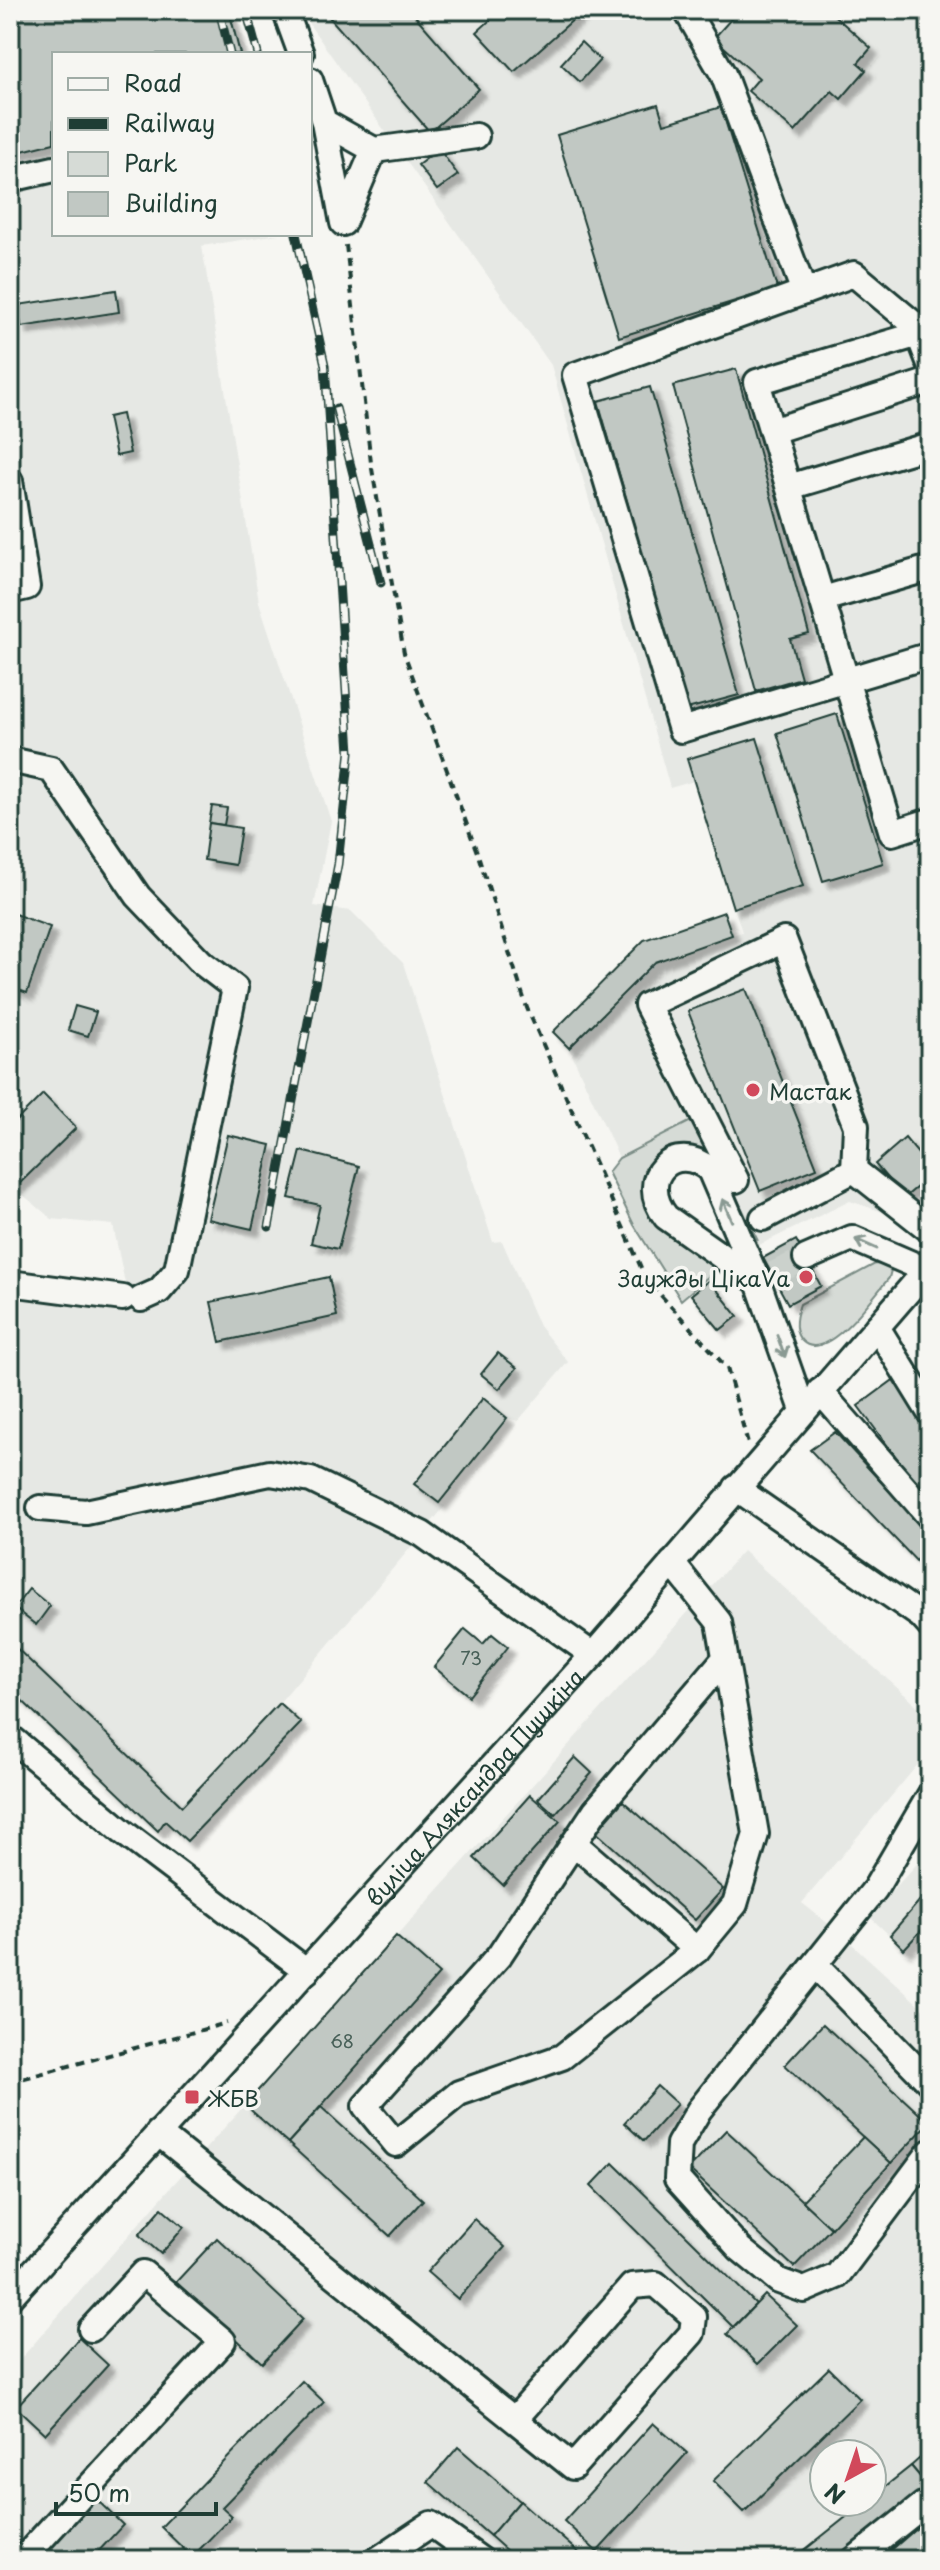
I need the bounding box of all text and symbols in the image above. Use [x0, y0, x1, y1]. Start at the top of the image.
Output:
legend [52, 52, 312, 236]
text: Road [124, 64, 182, 100]
text: Railway [124, 104, 215, 140]
text: Park [124, 144, 178, 180]
text: Building [124, 184, 218, 220]
place label: Мастак [769, 1074, 852, 1107]
marker: Мастак [744, 1081, 762, 1099]
one-way arrow [719, 1199, 734, 1223]
one-way arrow [854, 1235, 879, 1250]
place label: Заужды ЦікаVа [618, 1261, 790, 1294]
marker: Заужды ЦікаVа [797, 1268, 815, 1286]
one-way arrow [774, 1333, 789, 1358]
house number: 73 [460, 1644, 482, 1671]
street label: вуліца Аляксандра Пушкіна [357, 1659, 591, 1913]
house number: 68 [330, 2027, 354, 2054]
place label: ЖБВ [207, 2081, 259, 2114]
marker: ЖБВ [183, 2088, 201, 2106]
north arrow [808, 2438, 888, 2518]
scale bar [56, 2466, 216, 2516]
text: 50 m [68, 2474, 130, 2510]
text: N [817, 2476, 851, 2513]

